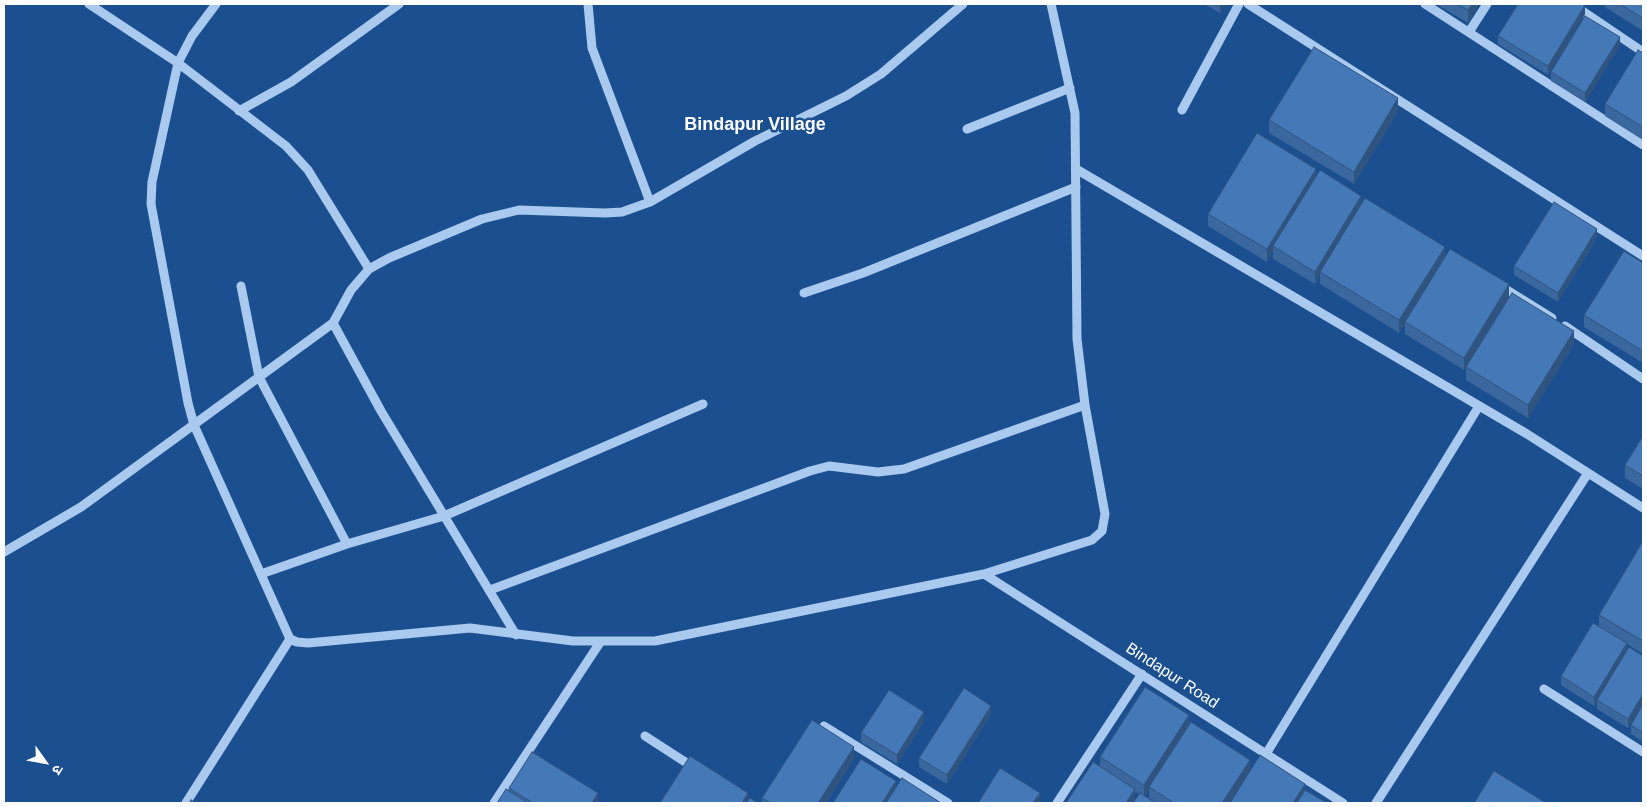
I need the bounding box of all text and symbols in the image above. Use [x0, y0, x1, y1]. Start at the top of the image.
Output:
district label: Bindapur Village [684, 114, 826, 136]
street label: Bindapur Road [1122, 639, 1222, 713]
north arrow [20, 737, 70, 787]
text: उ [49, 762, 67, 778]

